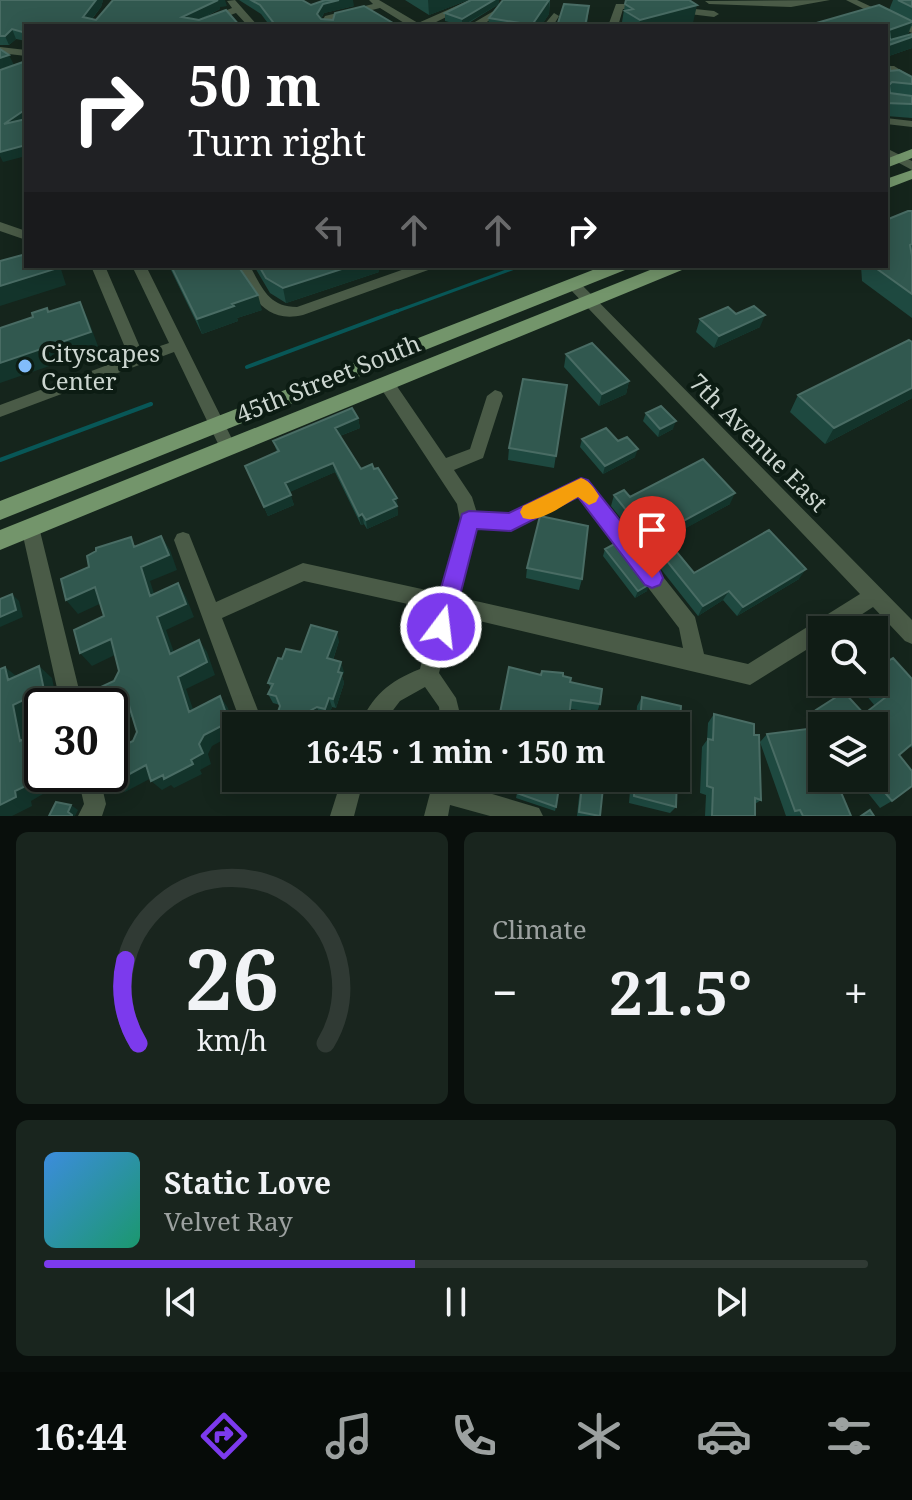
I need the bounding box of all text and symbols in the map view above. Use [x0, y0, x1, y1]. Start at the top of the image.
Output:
text: 50 m [188, 46, 321, 122]
icon: right [56, 56, 160, 160]
text: Turn right [188, 118, 366, 167]
icon: left [308, 208, 352, 252]
icon: ahead [392, 208, 436, 252]
icon: ahead [476, 208, 520, 252]
icon: right [560, 208, 604, 252]
street label: 45th Street South [231, 326, 425, 430]
place label: Cityscapes Center [41, 336, 160, 397]
marker: Cityscapes Center [16, 357, 34, 375]
street label: 7th Avenue East [683, 366, 835, 518]
pin [618, 496, 686, 578]
icon: arrive [630, 508, 674, 552]
position arrow [399, 585, 483, 669]
map controls [808, 616, 888, 792]
button: search [808, 616, 888, 696]
speed limit sign: 30 [24, 688, 128, 792]
button: layers [808, 712, 888, 792]
text: 16:45 · 1 min · 150 m [307, 731, 605, 772]
text: Climate [492, 911, 587, 947]
text: 26 [185, 921, 279, 1034]
text: 21.5° [609, 951, 752, 1033]
text: − [492, 962, 517, 1022]
text: + [843, 962, 868, 1022]
text: km/h [197, 1020, 267, 1059]
text: Static Love [164, 1162, 331, 1203]
text: Velvet Ray [164, 1203, 293, 1239]
icon: previous [159, 1280, 203, 1324]
icon: pause [434, 1280, 478, 1324]
icon: next [709, 1280, 753, 1324]
icon: directions [196, 1408, 252, 1464]
icon: music [321, 1408, 377, 1464]
icon: phone [446, 1408, 502, 1464]
icon: climate [571, 1408, 627, 1464]
icon: car [696, 1408, 752, 1464]
icon: filters [821, 1408, 877, 1464]
text: 16:44 [35, 1412, 127, 1461]

